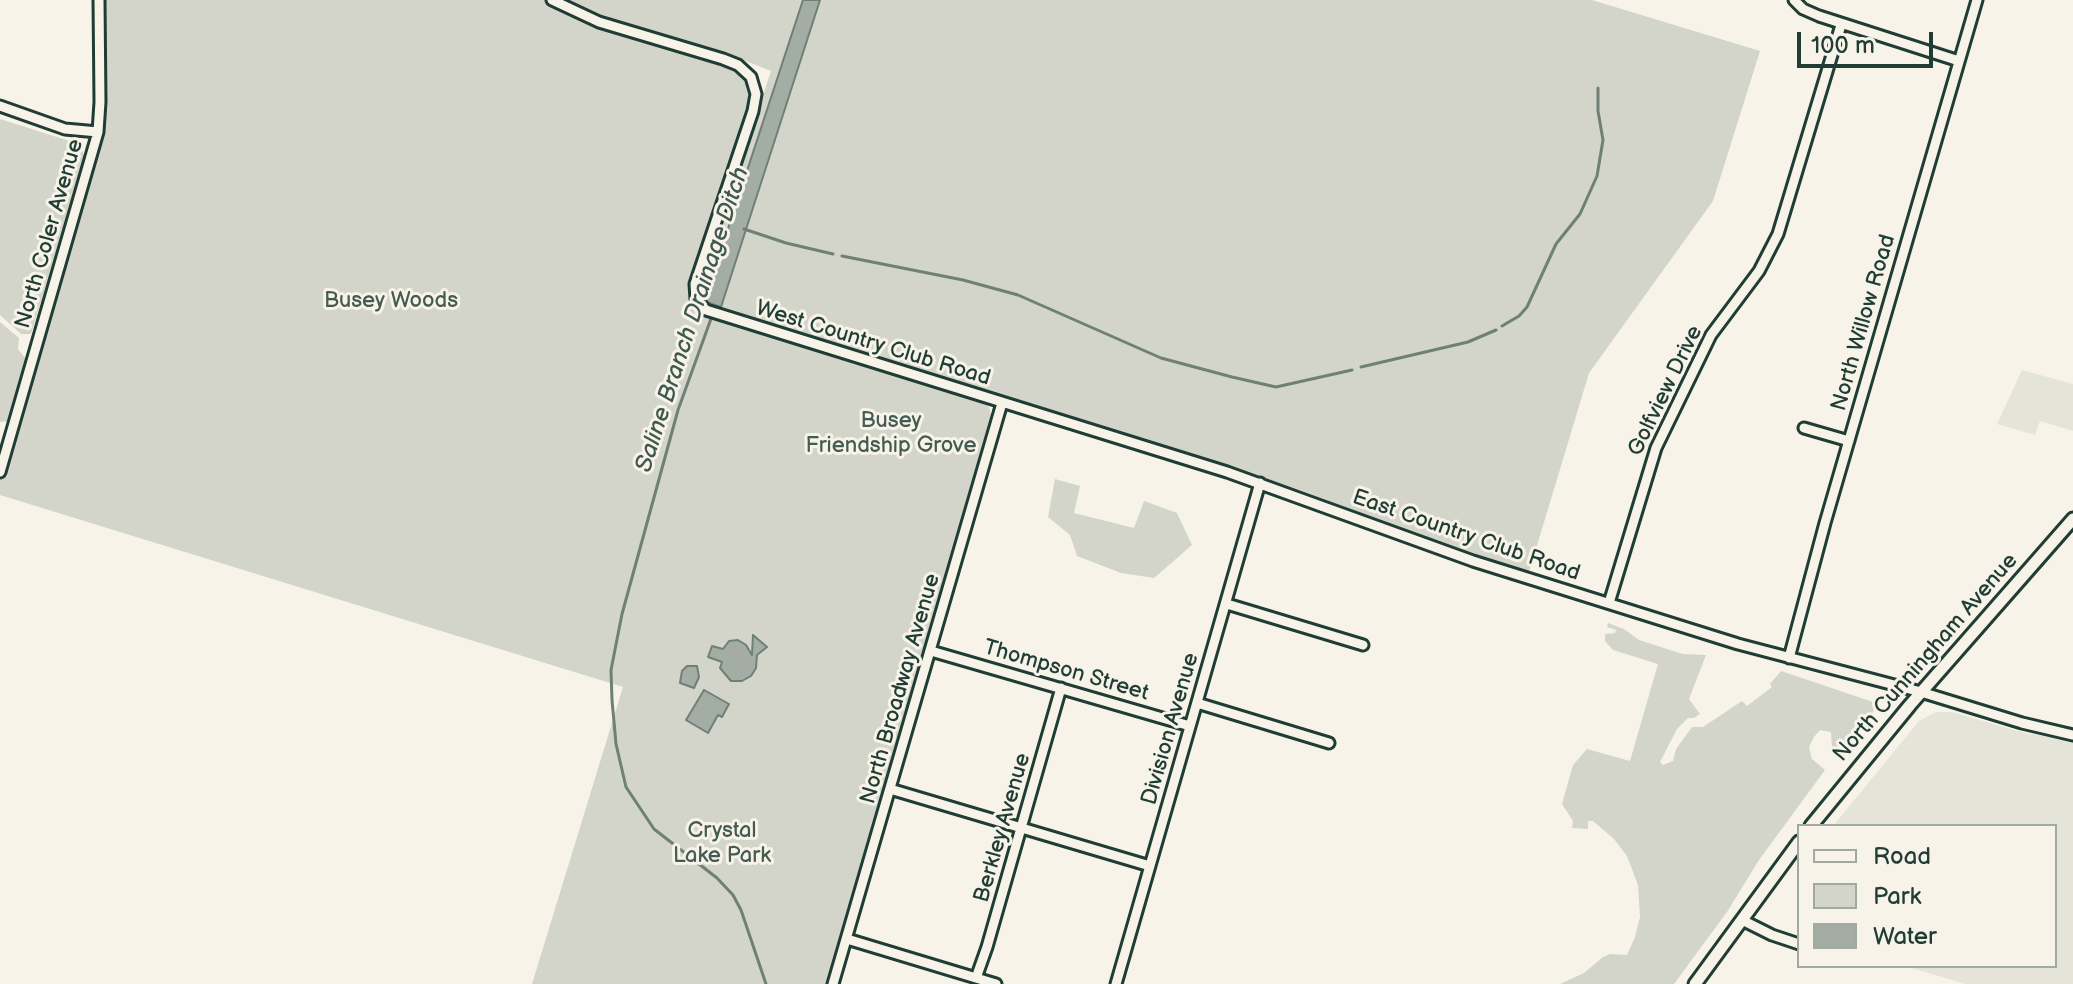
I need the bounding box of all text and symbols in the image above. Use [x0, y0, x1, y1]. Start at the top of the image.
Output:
scale bar [1801, 16, 1937, 66]
text: 100 m [1811, 31, 1875, 60]
street label: North Coler Avenue [10, 136, 90, 332]
water label: Saline Branch Drainage Ditch [630, 164, 756, 476]
street label: North Willow Road [1826, 232, 1902, 414]
park label: Busey Woods [324, 288, 458, 314]
street label: West Country Club Road [752, 296, 994, 392]
street label: Golfview Drive [1623, 321, 1709, 461]
park label: Busey Friendship Grove [806, 408, 976, 460]
street label: East Country Club Road [1349, 485, 1583, 587]
street label: North Cunningham Avenue [1828, 548, 2024, 768]
street label: North Broadway Avenue [855, 571, 947, 807]
street label: Thompson Street [980, 635, 1152, 707]
street label: Division Avenue [1137, 650, 1205, 808]
street label: Berkley Avenue [969, 750, 1037, 906]
park label: Crystal Lake Park [673, 818, 771, 870]
legend [1797, 824, 2057, 968]
text: Road [1873, 842, 1931, 871]
text: Park [1873, 882, 1921, 911]
text: Water [1873, 922, 1937, 951]

